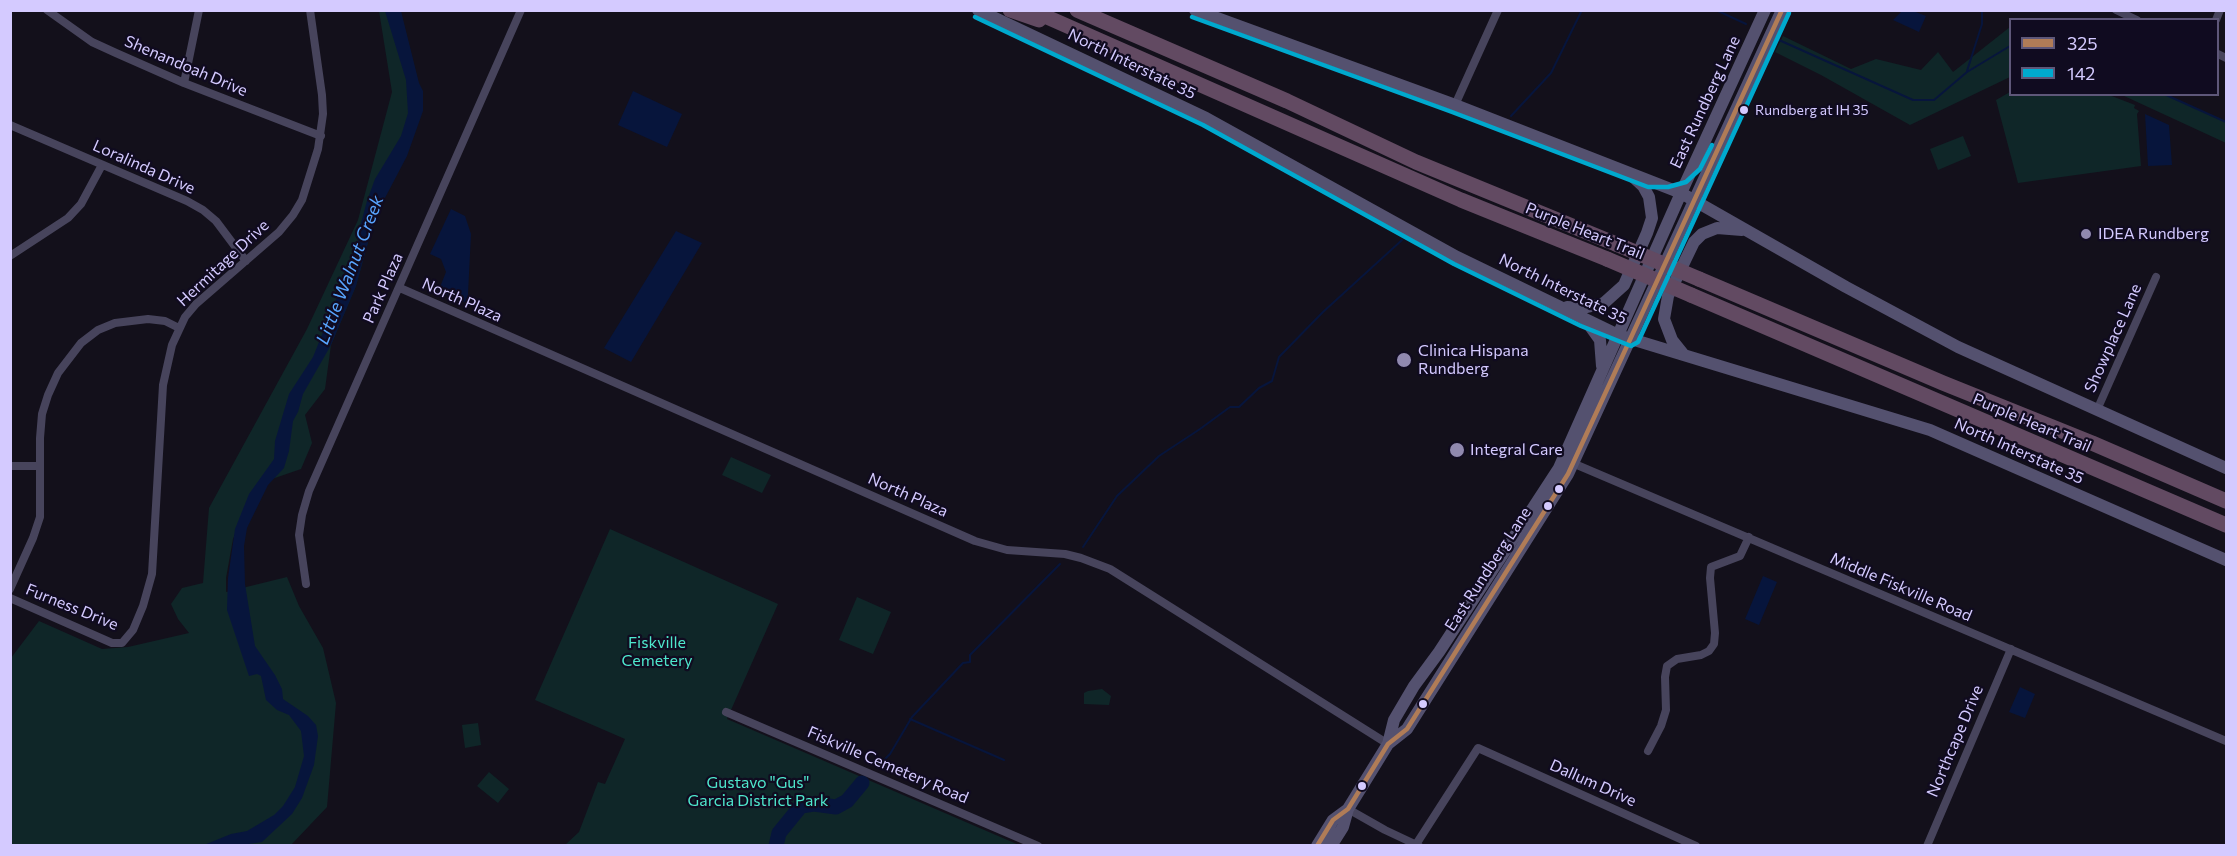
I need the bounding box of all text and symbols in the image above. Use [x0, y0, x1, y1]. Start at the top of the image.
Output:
legend [2009, 18, 2219, 96]
street label: North Interstate 35 [1065, 25, 1199, 103]
street label: Shenandoah Drive [122, 31, 250, 101]
text: 325 [2067, 32, 2098, 54]
street label: East Rundberg Lane [1666, 33, 1744, 171]
text: 142 [2067, 62, 2095, 84]
place label: Rundberg at IH 35 [1755, 102, 1869, 118]
marker: Rundberg at IH 35 [1738, 104, 1750, 116]
street label: Loralinda Drive [90, 136, 198, 198]
water label: Little Walnut Creek [312, 192, 388, 348]
street label: Purple Heart Trail [1523, 198, 1647, 264]
street label: Hermitage Drive [173, 216, 273, 310]
place label: IDEA Rundberg [2098, 224, 2209, 244]
marker: IDEA Rundberg [2079, 227, 2093, 241]
street label: Park Plaza [359, 250, 407, 326]
street label: North Interstate 35 [1496, 250, 1630, 328]
street label: North Plaza [419, 274, 505, 326]
street label: Showplace Lane [2080, 281, 2146, 395]
place label: Clinica Hispana Rundberg [1418, 341, 1529, 379]
marker: Clinica Hispana Rundberg [1395, 351, 1413, 369]
street label: Purple Heart Trail [1970, 389, 2094, 457]
street label: North Interstate 35 [1951, 414, 2087, 488]
place label: Integral Care [1470, 440, 1563, 460]
marker: Integral Care [1448, 441, 1466, 459]
street label: North Plaza [865, 469, 951, 521]
unlabelled marker [1553, 483, 1565, 495]
unlabelled marker [1542, 500, 1554, 512]
street label: East Rundberg Lane [1441, 503, 1535, 635]
street label: Middle Fiskville Road [1827, 548, 1975, 626]
street label: Furness Drive [23, 580, 121, 634]
park label: Fiskville Cemetery [621, 633, 693, 671]
street label: Northcape Drive [1923, 682, 1987, 800]
unlabelled marker [1417, 698, 1429, 710]
street label: Fiskville Cemetery Road [805, 722, 971, 808]
street label: Dallum Drive [1547, 755, 1639, 811]
park label: Gustavo "Gus" Garcia District Park [688, 773, 828, 811]
unlabelled marker [1356, 780, 1368, 792]

